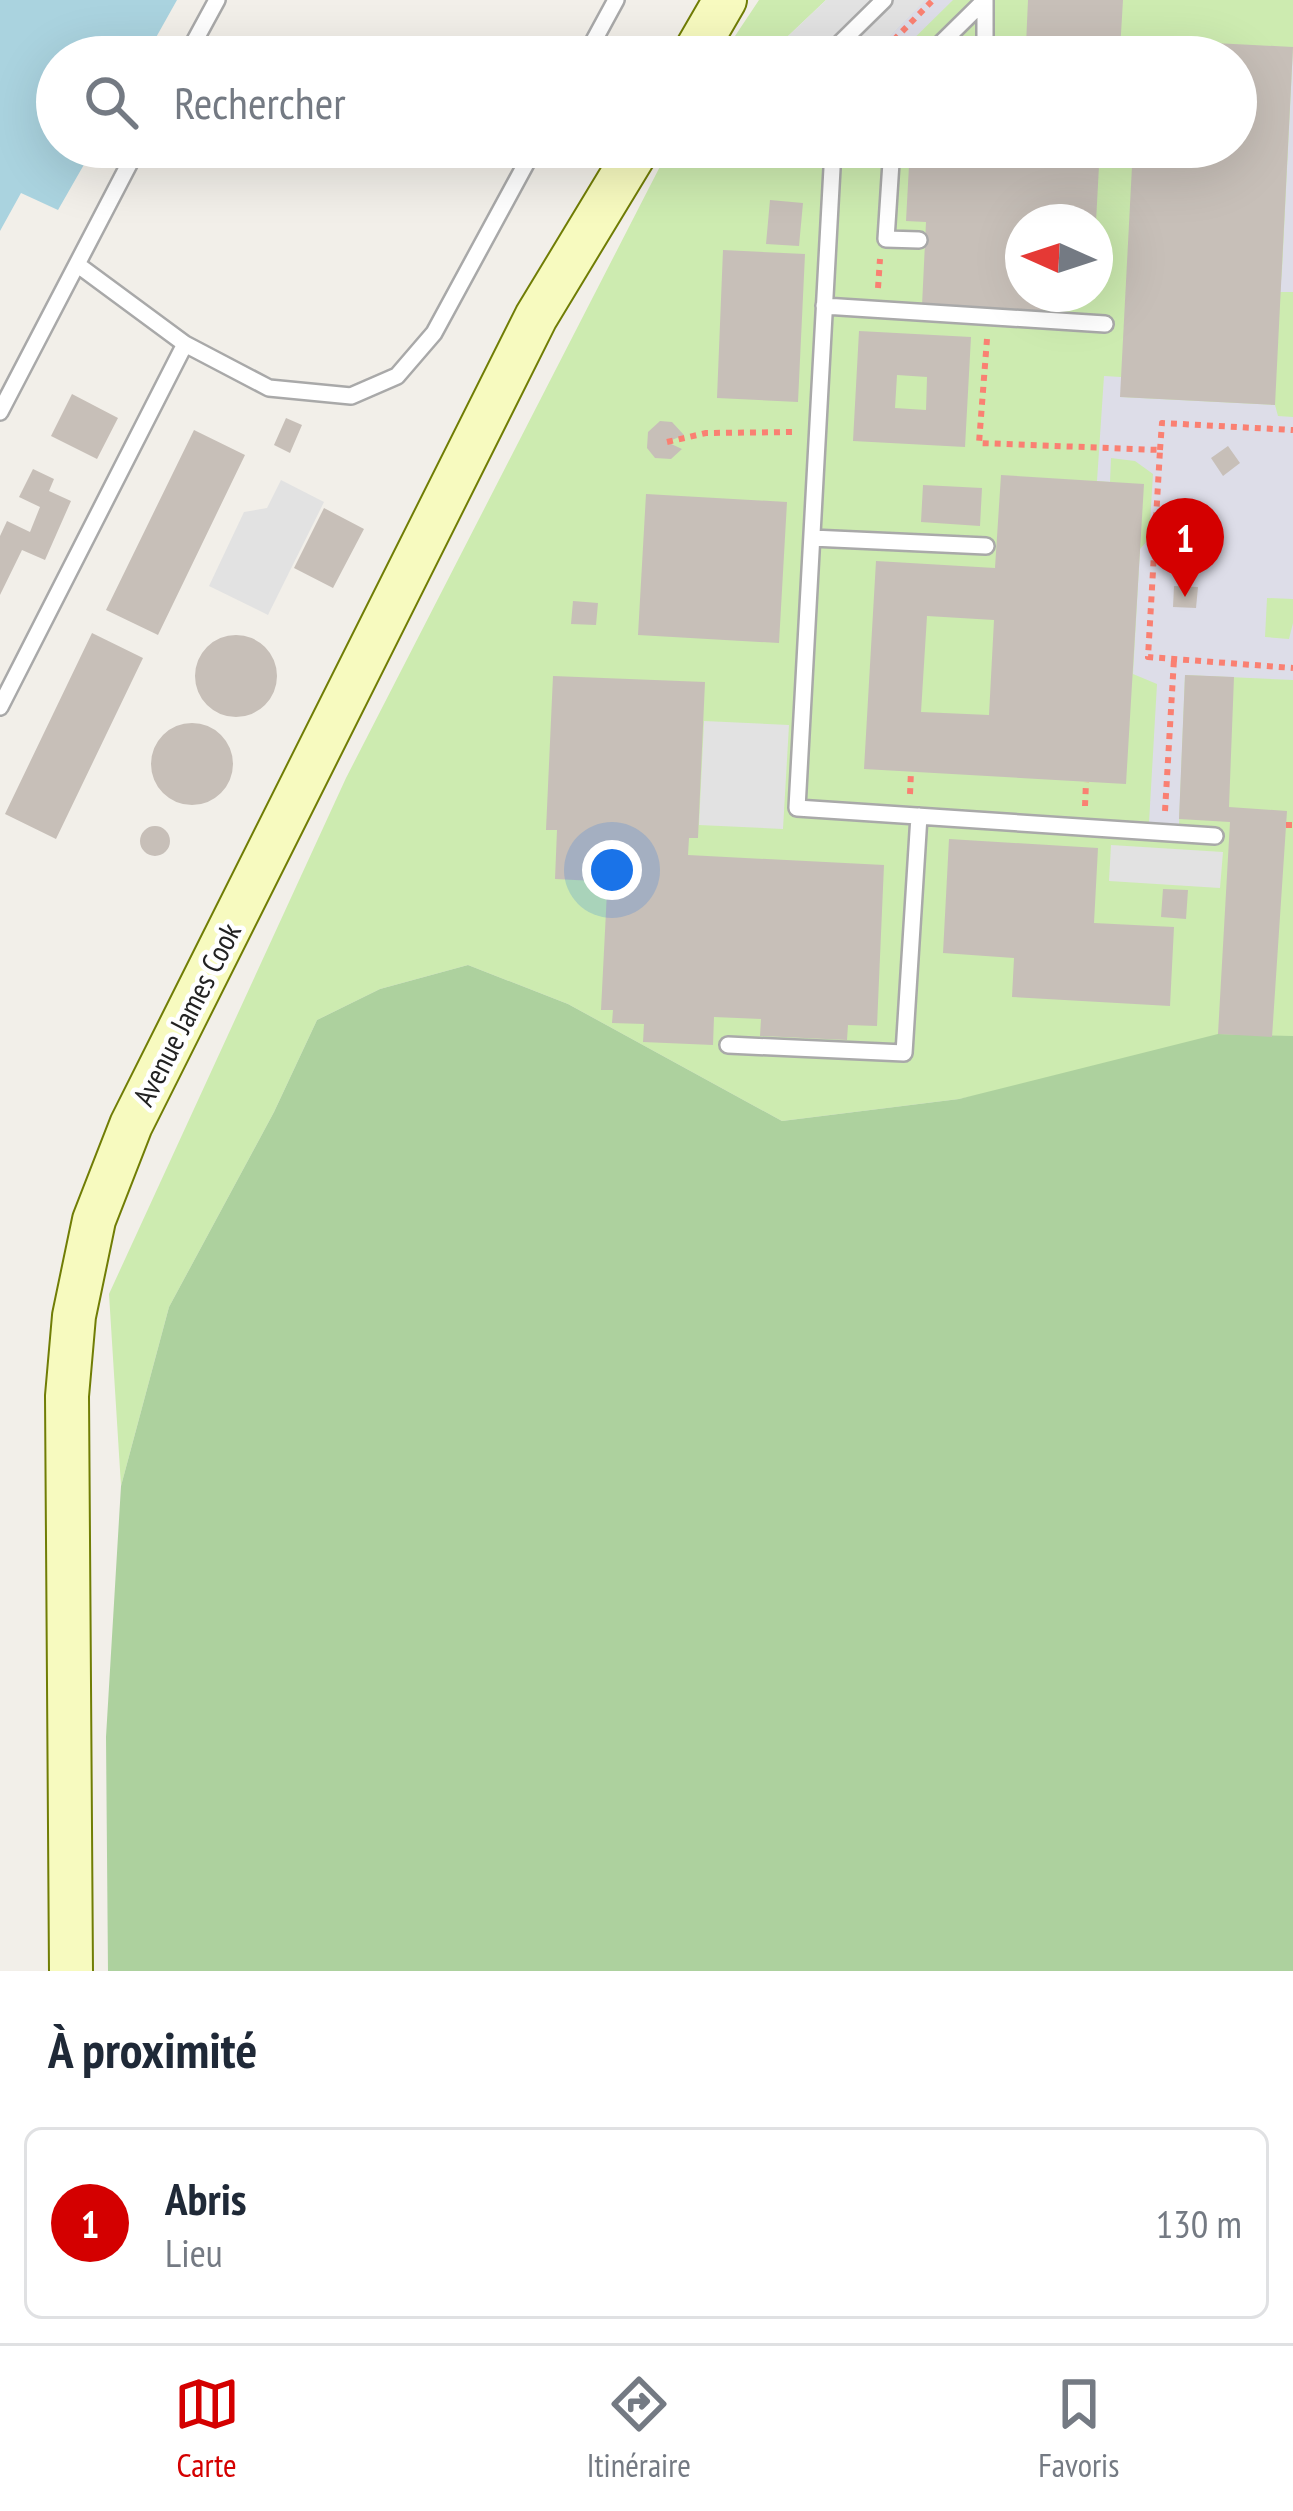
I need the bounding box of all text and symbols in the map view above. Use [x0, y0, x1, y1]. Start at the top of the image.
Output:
search box [36, 36, 1257, 168]
icon: search [78, 69, 144, 135]
text: Rechercher [174, 73, 346, 131]
north arrow [1005, 204, 1113, 312]
pin: 1 [1146, 498, 1224, 597]
your location [582, 840, 642, 900]
street label: Avenue James Cook [123, 916, 249, 1112]
text: À proximité [48, 2016, 257, 2082]
text: Abris [165, 2169, 247, 2227]
text: 1 [81, 2198, 99, 2249]
text: 130 m [1156, 2198, 1242, 2249]
text: Lieu [165, 2227, 223, 2278]
tab: Carte [174, 2371, 240, 2486]
tab: Itinéraire [587, 2371, 691, 2486]
tab: Favoris [1038, 2371, 1119, 2486]

